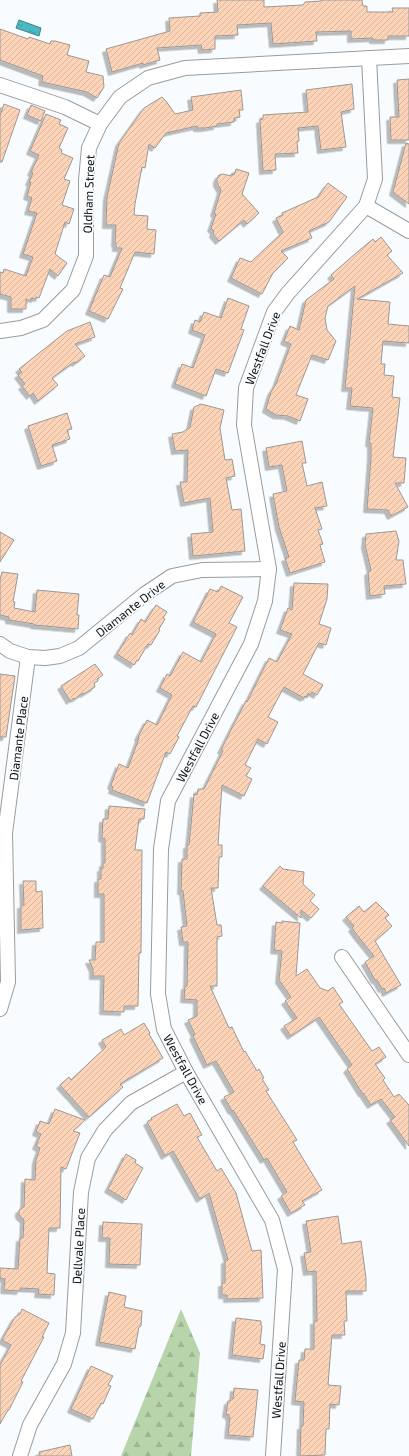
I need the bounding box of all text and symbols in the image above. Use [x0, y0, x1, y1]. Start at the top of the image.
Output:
street label: Oldham Street [80, 154, 96, 234]
street label: Westfall Drive [242, 309, 282, 387]
street label: Diamante Drive [93, 577, 167, 639]
street label: Diamante Place [6, 695, 30, 781]
street label: Westfall Drive [173, 710, 221, 784]
street label: Westfall Drive [161, 1032, 211, 1106]
street label: Dellvale Place [69, 1208, 87, 1284]
street label: Westfall Drive [268, 1341, 288, 1419]

